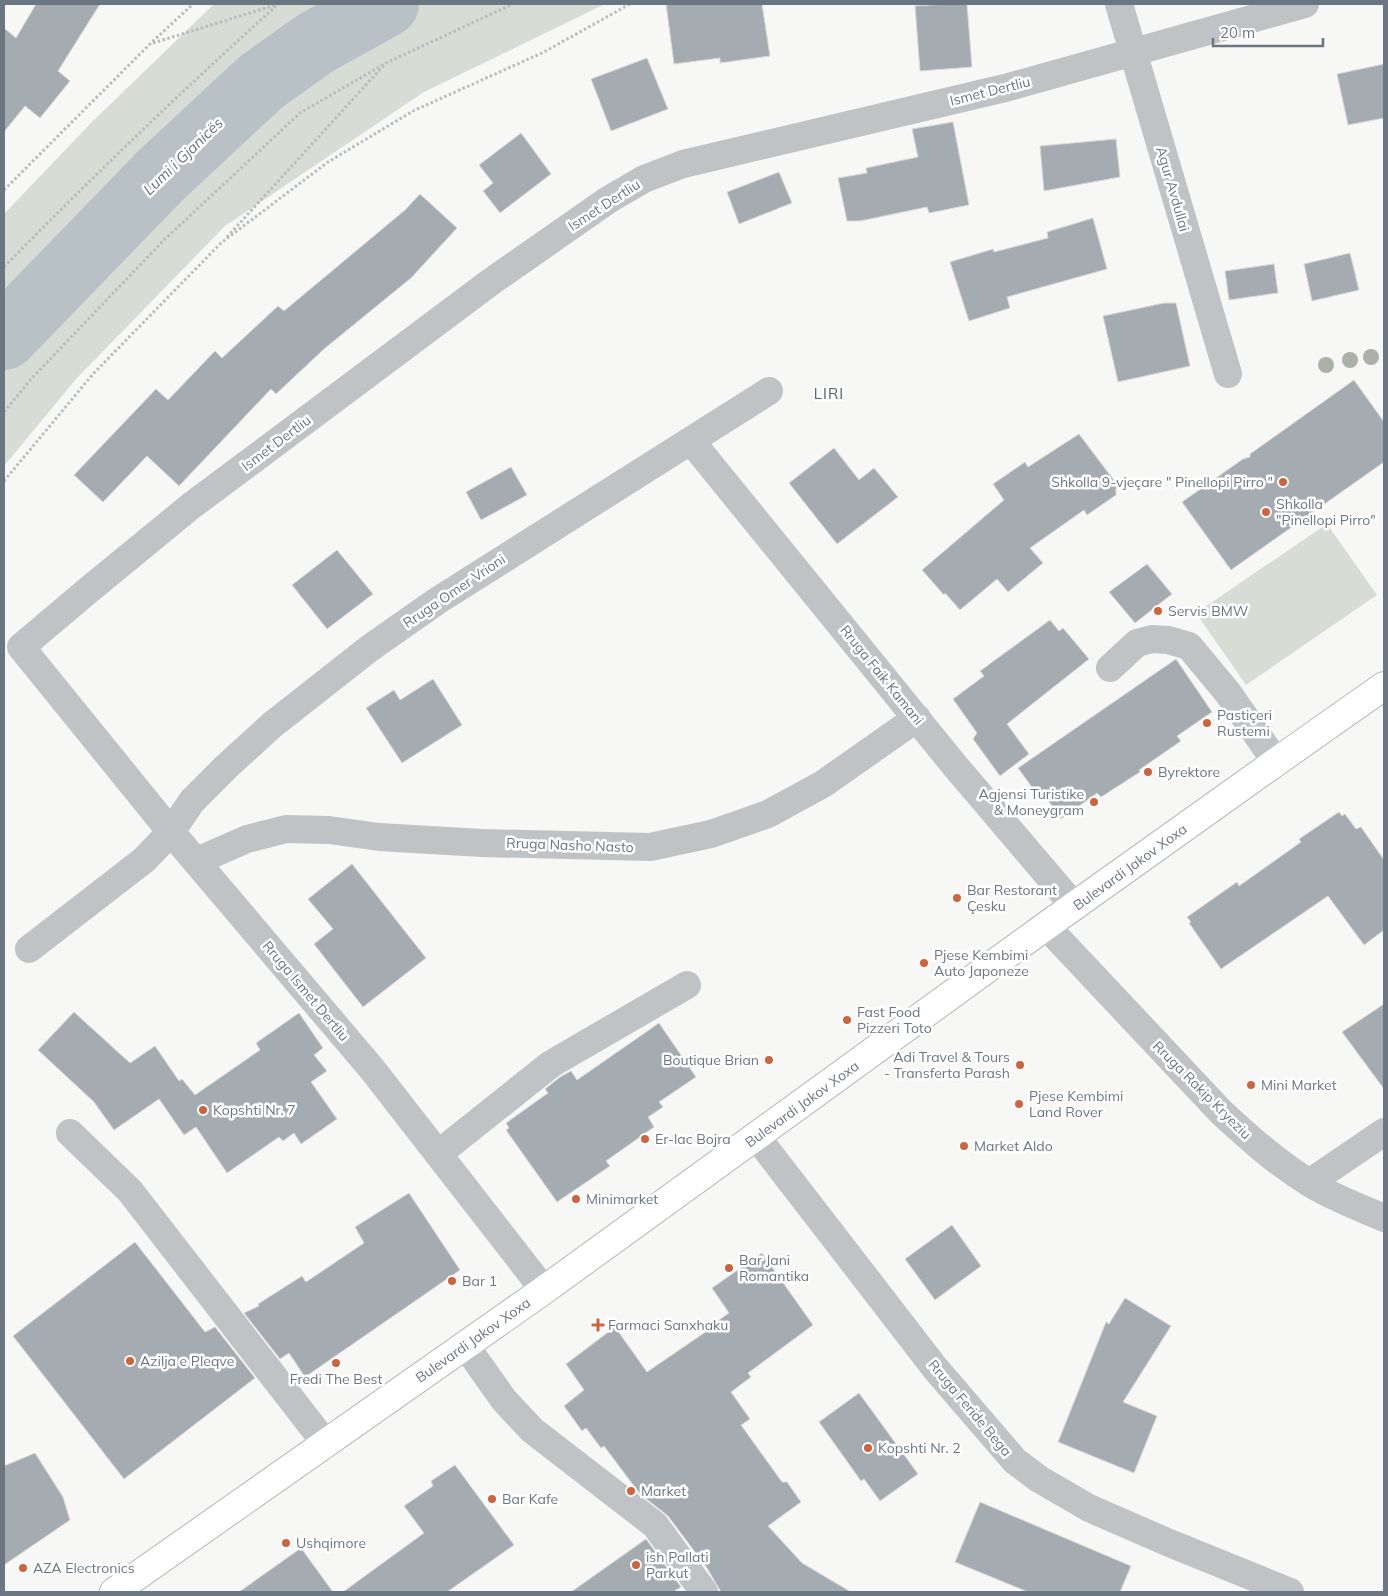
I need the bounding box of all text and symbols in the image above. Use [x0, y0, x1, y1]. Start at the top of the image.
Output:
scale bar [1213, 15, 1323, 47]
text: 20 m [1220, 23, 1255, 42]
street label: Ismet Dertliu [948, 72, 1032, 110]
water label: Lumi i Gjanicës [139, 113, 227, 199]
street label: Agur Avdullai [1152, 144, 1194, 234]
street label: Ismet Dertliu [565, 175, 643, 235]
district label: LIRI [814, 384, 844, 403]
street label: Ismet Dertliu [238, 411, 314, 475]
place label: Shkolla 9-vjeçare " Pinellopi Pirro " [1051, 473, 1273, 491]
marker: Shkolla 9-vjeçare " Pinellopi Pirro " [1277, 476, 1289, 488]
place label: Shkolla "Pinellopi Pirro" [1276, 495, 1376, 529]
marker: Shkolla "Pinellopi Pirro" [1260, 506, 1272, 518]
street label: Rruga Omer Vrioni [399, 550, 509, 632]
place label: Servis BMW [1168, 602, 1249, 620]
marker: Servis BMW [1152, 605, 1164, 617]
street label: Rruga Faik Kamani [836, 622, 928, 728]
place label: Pastiçeri Rustemi [1217, 706, 1272, 740]
marker: Pastiçeri Rustemi [1201, 717, 1213, 729]
place label: Byrektore [1158, 763, 1220, 781]
marker: Byrektore [1142, 766, 1154, 778]
place label: Agjensi Turistike & Moneygram [979, 785, 1084, 819]
marker: Agjensi Turistike & Moneygram [1088, 796, 1100, 808]
street label: Bulevardi Jakov Xoxa [1070, 820, 1190, 914]
street label: Rruga Nasho Nasto [506, 834, 634, 856]
place label: Bar Restorant Çesku [967, 881, 1057, 915]
marker: Bar Restorant Çesku [951, 892, 963, 904]
street label: Rruga Ismet Dertliu [259, 937, 353, 1045]
place label: Pjese Kembimi Auto Japoneze [934, 946, 1029, 980]
marker: Pjese Kembimi Auto Japoneze [918, 957, 930, 969]
place label: Fast Food Pizzeri Toto [857, 1003, 932, 1037]
marker: Fast Food Pizzeri Toto [841, 1014, 853, 1026]
street label: Rruga Rakip Kryeziu [1149, 1037, 1255, 1143]
place label: Adi Travel & Tours - Transferta Parash [884, 1048, 1010, 1082]
place label: Boutique Brian [663, 1051, 759, 1069]
marker: Boutique Brian [763, 1054, 775, 1066]
street label: Bulevardi Jakov Xoxa [742, 1057, 862, 1151]
marker: Adi Travel & Tours - Transferta Parash [1014, 1059, 1026, 1071]
place label: Mini Market [1261, 1076, 1337, 1094]
marker: Mini Market [1245, 1079, 1257, 1091]
place label: Pjese Kembimi Land Rover [1029, 1087, 1123, 1121]
marker: Pjese Kembimi Land Rover [1013, 1098, 1025, 1110]
place label: Kopshti Nr. 7 [213, 1101, 296, 1119]
marker: Kopshti Nr. 7 [197, 1104, 209, 1116]
place label: Er-lac Bojra [655, 1130, 731, 1148]
marker: Er-lac Bojra [639, 1133, 651, 1145]
place label: Market Aldo [974, 1137, 1053, 1155]
marker: Market Aldo [958, 1140, 970, 1152]
place label: Minimarket [586, 1190, 658, 1208]
marker: Minimarket [570, 1193, 582, 1205]
place label: Bar Jani Romantika [739, 1251, 809, 1285]
marker: Bar Jani Romantika [723, 1262, 735, 1274]
place label: Bar 1 [462, 1272, 497, 1290]
marker: Bar 1 [446, 1275, 458, 1287]
street label: Bulevardi Jakov Xoxa [412, 1294, 534, 1386]
place label: Farmaci Sanxhaku [608, 1316, 728, 1334]
marker: Farmaci Sanxhaku [592, 1319, 604, 1331]
place label: Azilja e Pleqve [140, 1352, 234, 1370]
marker: Azilja e Pleqve [124, 1355, 136, 1367]
street label: Rruga Feride Bega [924, 1356, 1016, 1460]
marker: Fredi The Best [330, 1357, 342, 1369]
place label: Fredi The Best [290, 1370, 382, 1388]
place label: Kopshti Nr. 2 [878, 1439, 961, 1457]
marker: Kopshti Nr. 2 [862, 1442, 874, 1454]
place label: Market [641, 1482, 686, 1500]
marker: Market [625, 1485, 637, 1497]
place label: Bar Kafe [502, 1490, 558, 1508]
marker: Bar Kafe [486, 1493, 498, 1505]
place label: Ushqimore [296, 1534, 366, 1552]
marker: Ushqimore [280, 1537, 292, 1549]
place label: ish Pallati Parkut [646, 1548, 709, 1582]
place label: AZA Electronics [33, 1559, 135, 1577]
marker: ish Pallati Parkut [630, 1559, 642, 1571]
marker: AZA Electronics [17, 1562, 29, 1574]

